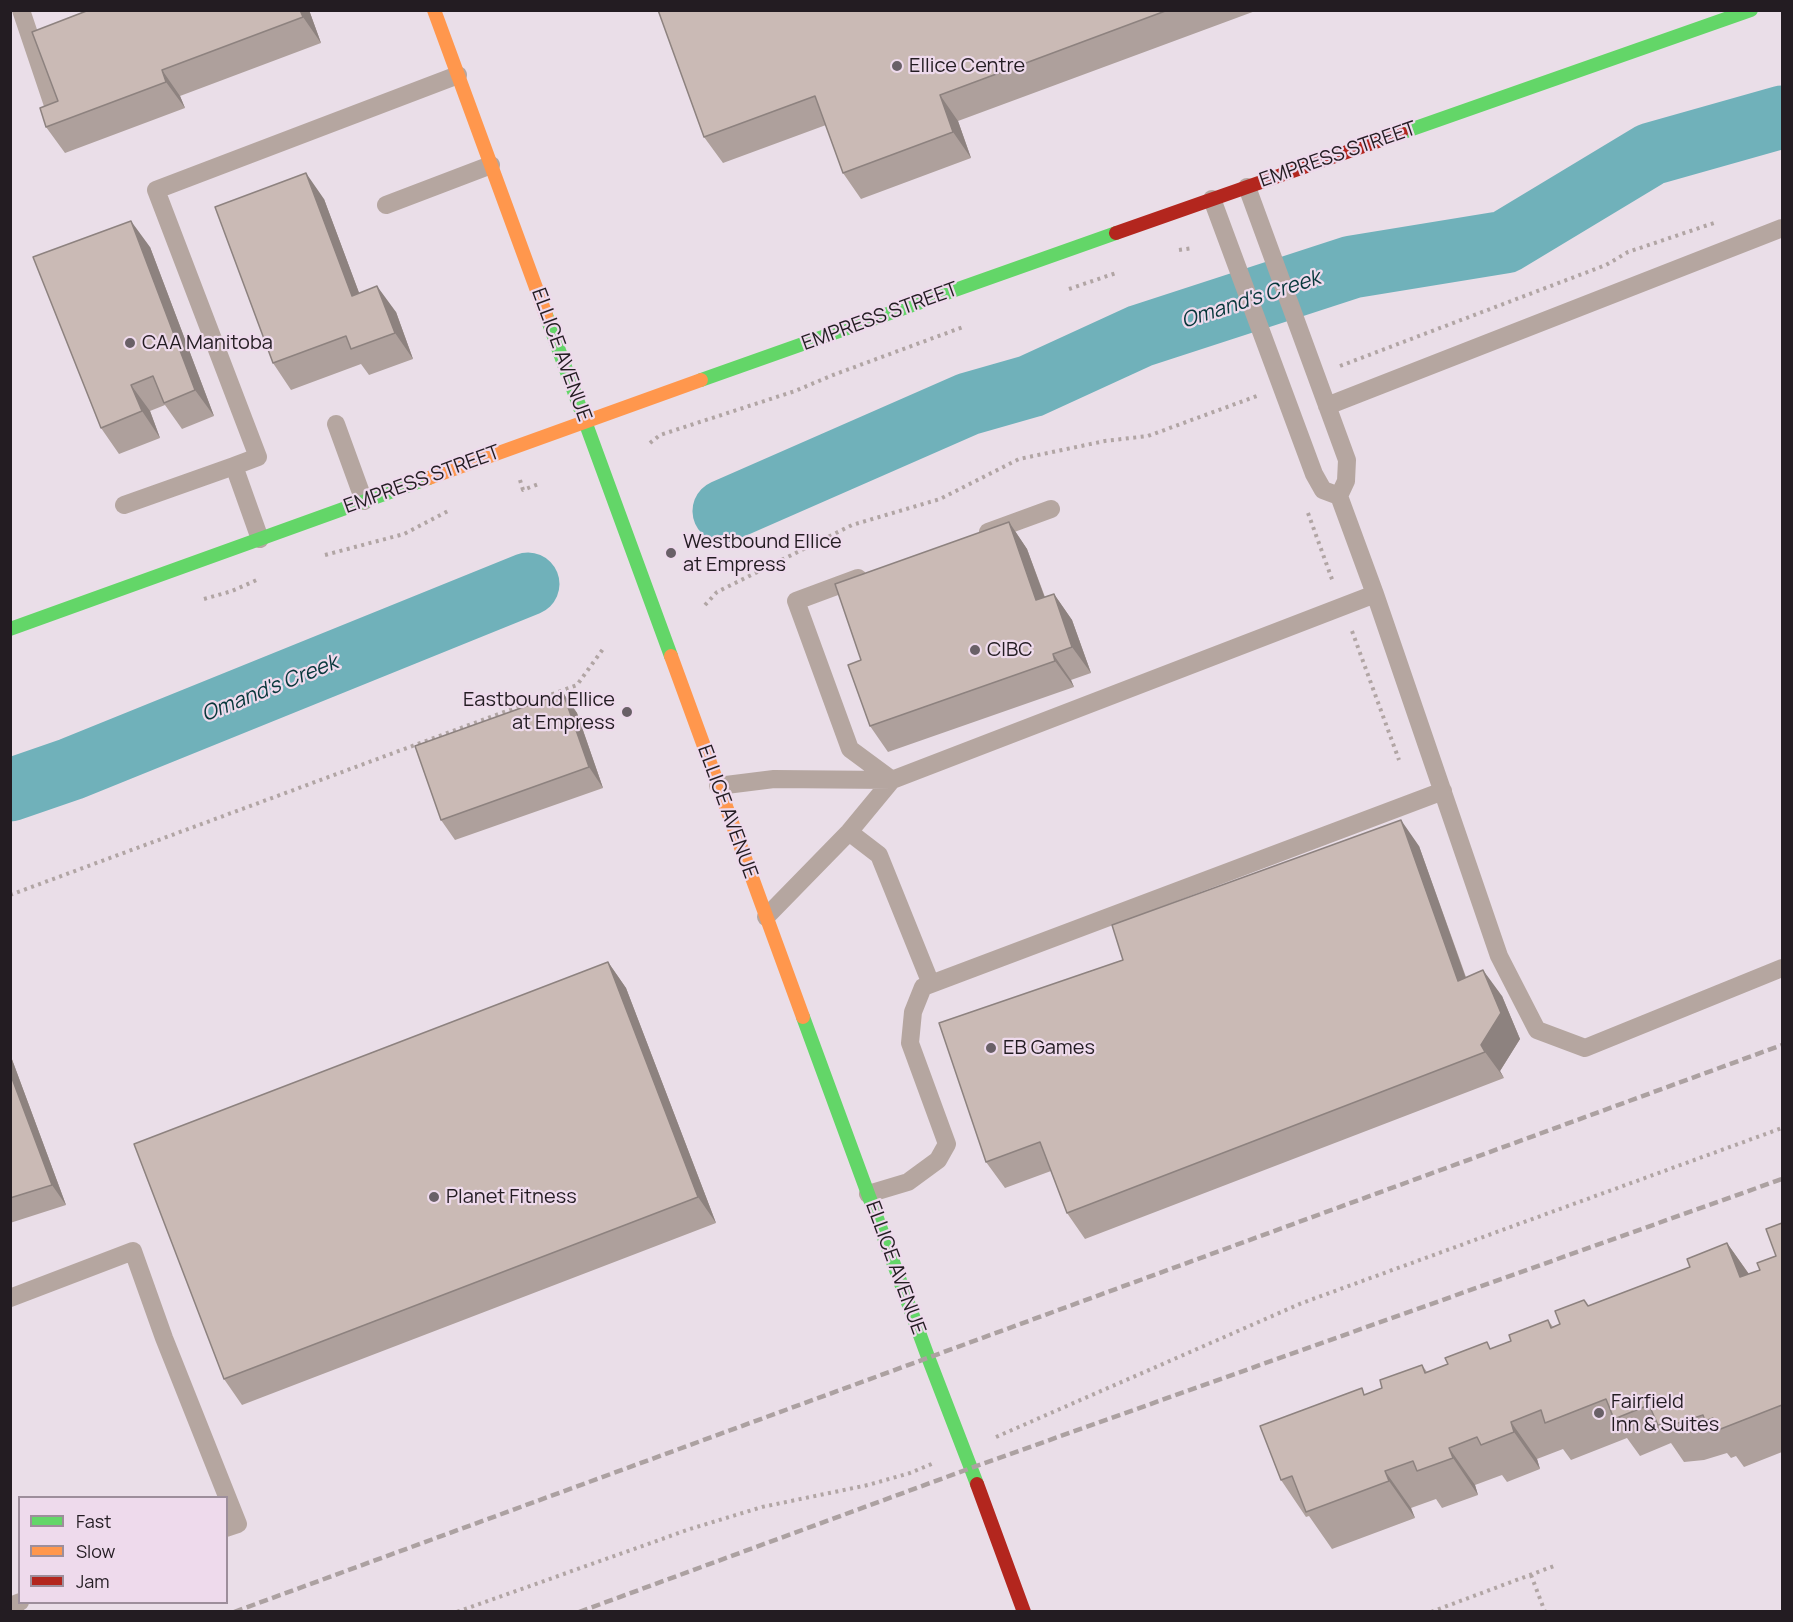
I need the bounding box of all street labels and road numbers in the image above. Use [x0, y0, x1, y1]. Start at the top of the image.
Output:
street label: EMPRESS STREET [1256, 117, 1420, 193]
street label: EMPRESS STREET [799, 278, 961, 356]
street label: ELLICE AVENUE [526, 285, 596, 425]
street label: EMPRESS STREET [341, 441, 503, 519]
street label: ELLICE AVENUE [692, 742, 762, 882]
street label: ELLICE AVENUE [860, 1198, 930, 1338]

